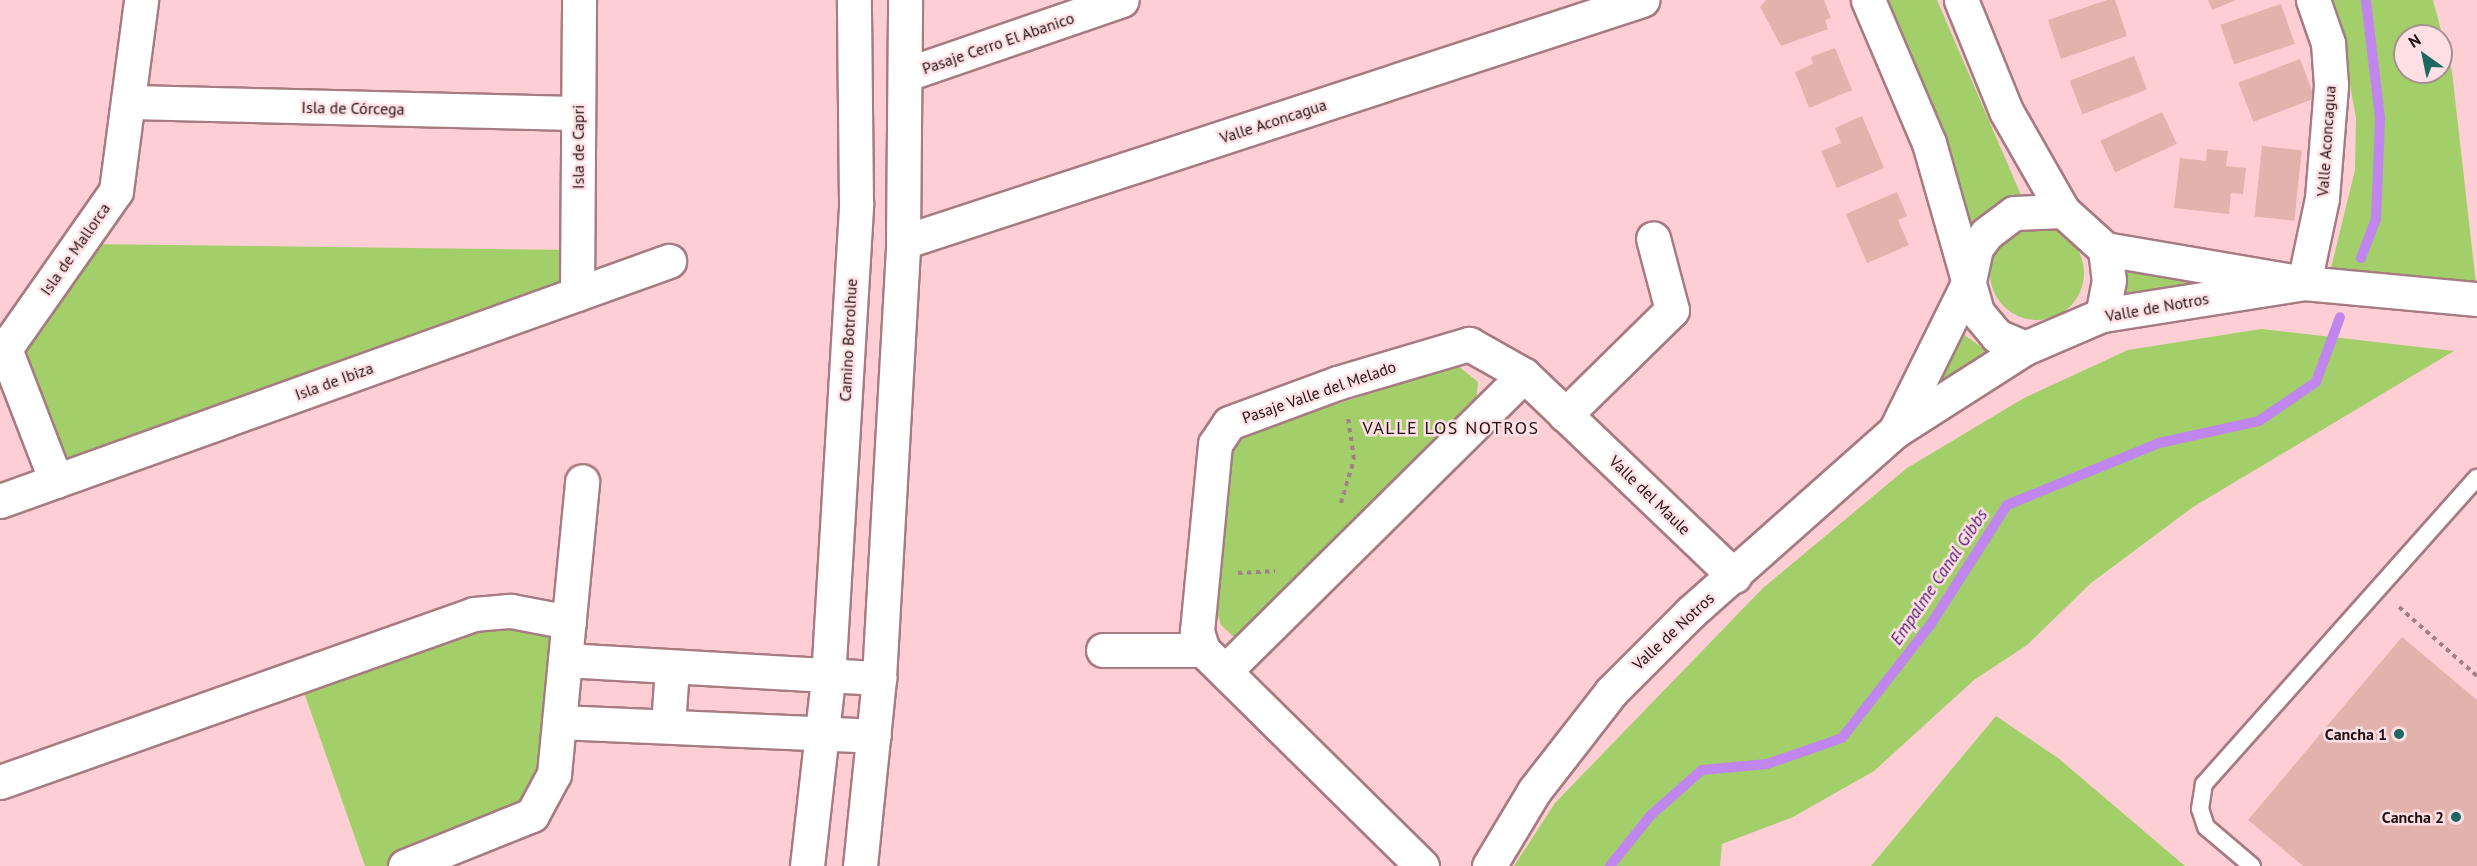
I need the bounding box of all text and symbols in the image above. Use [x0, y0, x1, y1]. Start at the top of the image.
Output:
street label: Pasaje Cerro El Abanico [919, 8, 1077, 78]
north arrow [2393, 24, 2453, 84]
text: N [2404, 29, 2424, 52]
street label: Valle Aconcagua [2313, 85, 2339, 197]
street label: Valle Aconcagua [1217, 95, 1329, 147]
street label: Isla de Córcega [301, 98, 405, 118]
street label: Isla de Capri [568, 105, 588, 189]
street label: Isla de Mallorca [36, 199, 114, 299]
street label: Camino Botrolhue [835, 278, 861, 402]
street label: Valle de Notros [2104, 288, 2210, 326]
street label: Pasaje Valle del Melado [1239, 357, 1399, 427]
street label: Isla de Ibiza [292, 358, 376, 404]
district label: VALLE LOS NOTROS [1362, 417, 1540, 439]
street label: Valle del Maule [1605, 451, 1695, 539]
water label: Empalme Canal Gibbs [1885, 505, 1993, 649]
street label: Valle de Notros [1628, 588, 1718, 674]
place label: Cancha 1 [2325, 724, 2387, 744]
marker: Cancha 1 [2392, 727, 2406, 741]
place label: Cancha 2 [2382, 807, 2444, 827]
marker: Cancha 2 [2449, 810, 2463, 824]

